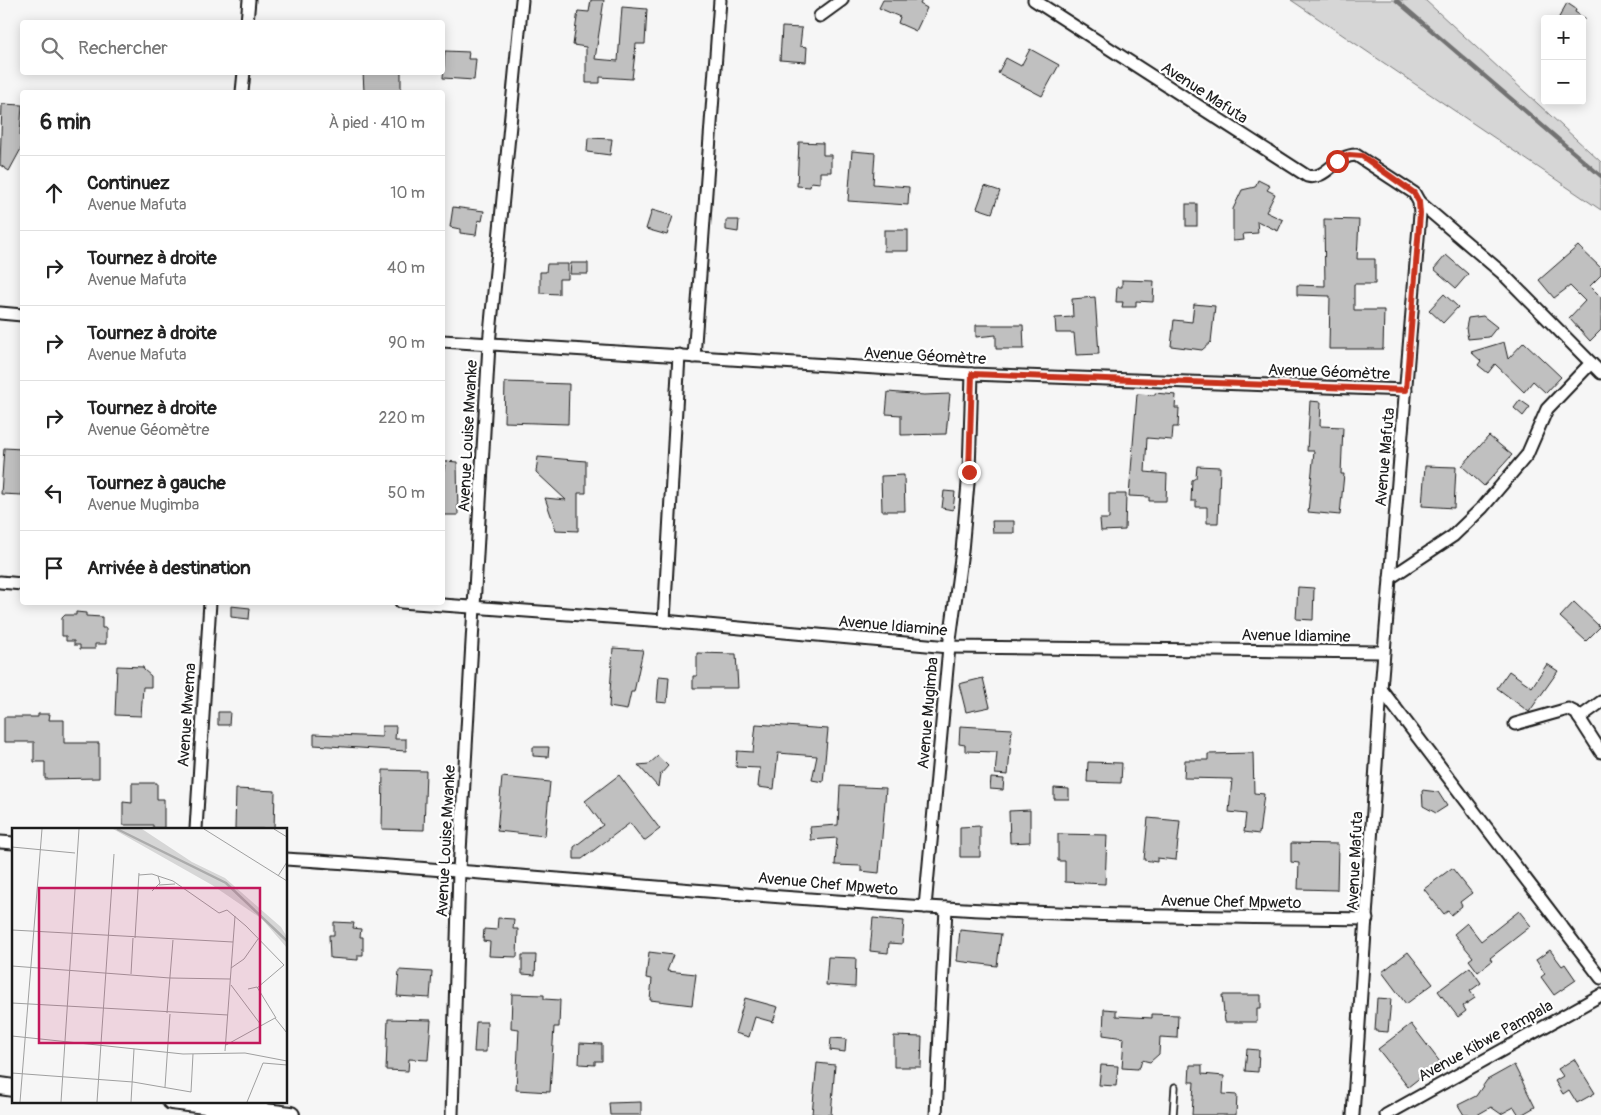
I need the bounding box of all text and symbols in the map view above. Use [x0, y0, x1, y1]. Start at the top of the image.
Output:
map controls [1541, 15, 1586, 105]
button: + [1541, 15, 1586, 60]
search box [20, 20, 445, 75]
icon: search [38, 34, 66, 62]
text: Rechercher [78, 36, 168, 60]
street label: Avenue Mafuta [1157, 57, 1252, 128]
button: − [1541, 60, 1586, 105]
text: 6 min [40, 109, 91, 136]
text: À pied · 410 m [328, 113, 425, 133]
route start [1326, 150, 1349, 173]
text: Continuez [87, 171, 170, 195]
icon: ahead [40, 179, 68, 207]
text: 10 m [390, 183, 425, 203]
text: Avenue Mafuta [87, 195, 186, 215]
text: Tournez à droite [87, 246, 217, 270]
icon: right [40, 254, 68, 282]
text: 40 m [387, 258, 425, 278]
text: Avenue Mafuta [87, 270, 186, 290]
text: Tournez à droite [87, 321, 217, 345]
icon: right [40, 329, 68, 357]
text: 90 m [388, 333, 425, 353]
street label: Avenue Géomètre [863, 343, 987, 369]
text: Avenue Mafuta [87, 345, 186, 365]
street label: Avenue Louise Mwanke [454, 359, 482, 513]
street label: Avenue Géomètre [1267, 360, 1391, 384]
text: Tournez à droite [87, 396, 217, 420]
icon: right [40, 404, 68, 432]
street label: Avenue Mafuta [1371, 407, 1399, 507]
text: 220 m [379, 408, 425, 428]
text: Avenue Géomètre [87, 420, 209, 440]
route end [958, 461, 981, 484]
text: Tournez à gauche [87, 471, 226, 495]
icon: left [40, 479, 68, 507]
text: 50 m [388, 483, 425, 503]
text: Avenue Mugimba [87, 495, 199, 515]
icon: arrive [40, 554, 68, 582]
text: Arrivée à destination [87, 556, 251, 580]
street label: Avenue Idiamine [838, 611, 948, 641]
street label: Avenue Idiamine [1241, 625, 1351, 647]
street label: Avenue Mugimba [913, 656, 943, 770]
street label: Avenue Mwema [173, 662, 201, 768]
street label: Avenue Louise Mwanke [432, 764, 460, 918]
street label: Avenue Mafuta [1342, 811, 1368, 911]
inset map [12, 828, 288, 1102]
street label: Avenue Chef Mpweto [757, 868, 899, 900]
street label: Avenue Chef Mpweto [1160, 891, 1302, 913]
street label: Avenue Kibwe Pampala [1414, 995, 1556, 1086]

